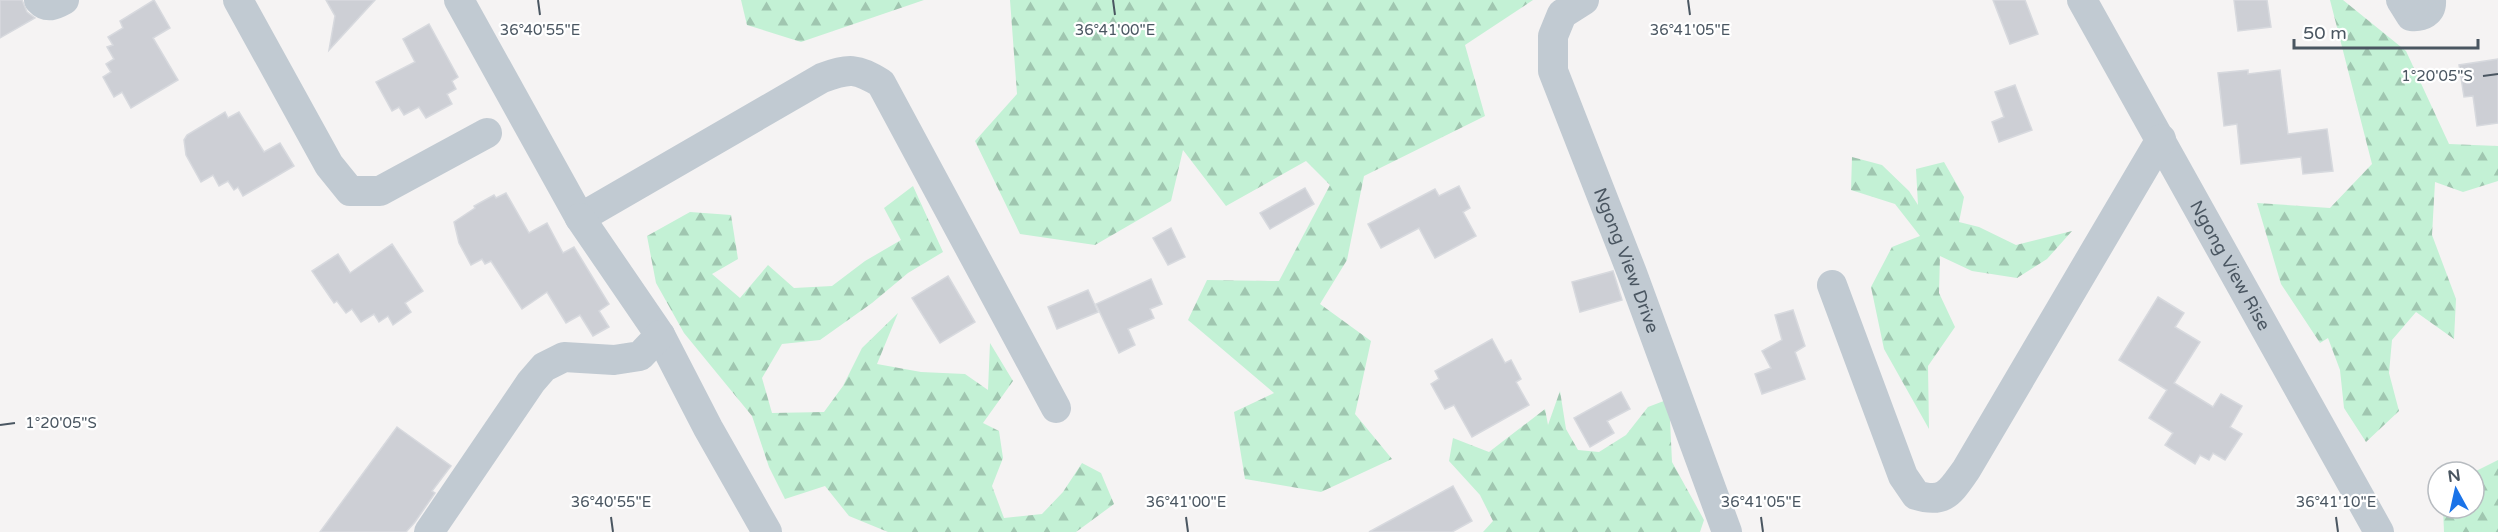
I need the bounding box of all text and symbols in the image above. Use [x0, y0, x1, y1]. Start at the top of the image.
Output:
scale bar [2294, 12, 2478, 50]
text: 36°40'55"E [500, 21, 580, 39]
text: 36°41'00"E [1075, 21, 1155, 39]
text: 36°41'05"E [1650, 21, 1730, 39]
text: 50 m [2303, 22, 2347, 44]
text: 1°20'05"S [2401, 67, 2473, 85]
street label: Ngong View Drive [1589, 185, 1664, 336]
street label: Ngong View Rise [2185, 197, 2275, 334]
text: 1°20'05"S [25, 414, 97, 432]
north arrow [2426, 460, 2486, 520]
text: N [2446, 465, 2462, 487]
text: 36°40'55"E [571, 493, 651, 511]
text: 36°41'00"E [1146, 493, 1226, 511]
text: 36°41'05"E [1721, 493, 1801, 511]
text: 36°41'10"E [2296, 493, 2376, 511]

